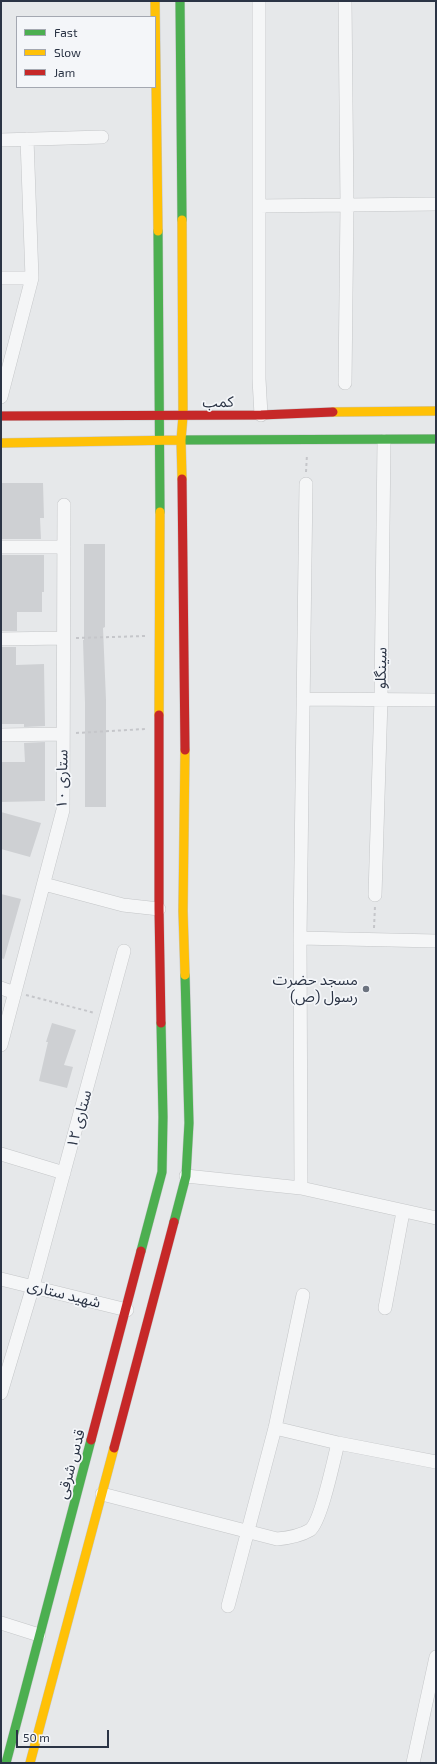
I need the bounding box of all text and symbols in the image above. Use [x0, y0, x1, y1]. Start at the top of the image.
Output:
legend [16, 16, 156, 88]
text: Fast [54, 25, 77, 39]
text: Slow [54, 45, 81, 59]
text: Jam [54, 65, 75, 79]
street label: کمب [202, 393, 234, 411]
street label: سینگلو [372, 647, 390, 689]
street label: ستاری ۱۰ [52, 749, 72, 809]
place label: مسجد حضرت رسول (ص) [273, 971, 358, 1006]
marker: مسجد حضرت رسول (ص) [361, 984, 371, 994]
street label: ستاری ۱۲ [63, 1088, 95, 1150]
street label: شهید ستاری [25, 1276, 103, 1312]
street label: قدس شرقی [53, 1427, 89, 1501]
scale bar [18, 1722, 111, 1748]
text: 50 m [23, 1730, 50, 1744]

